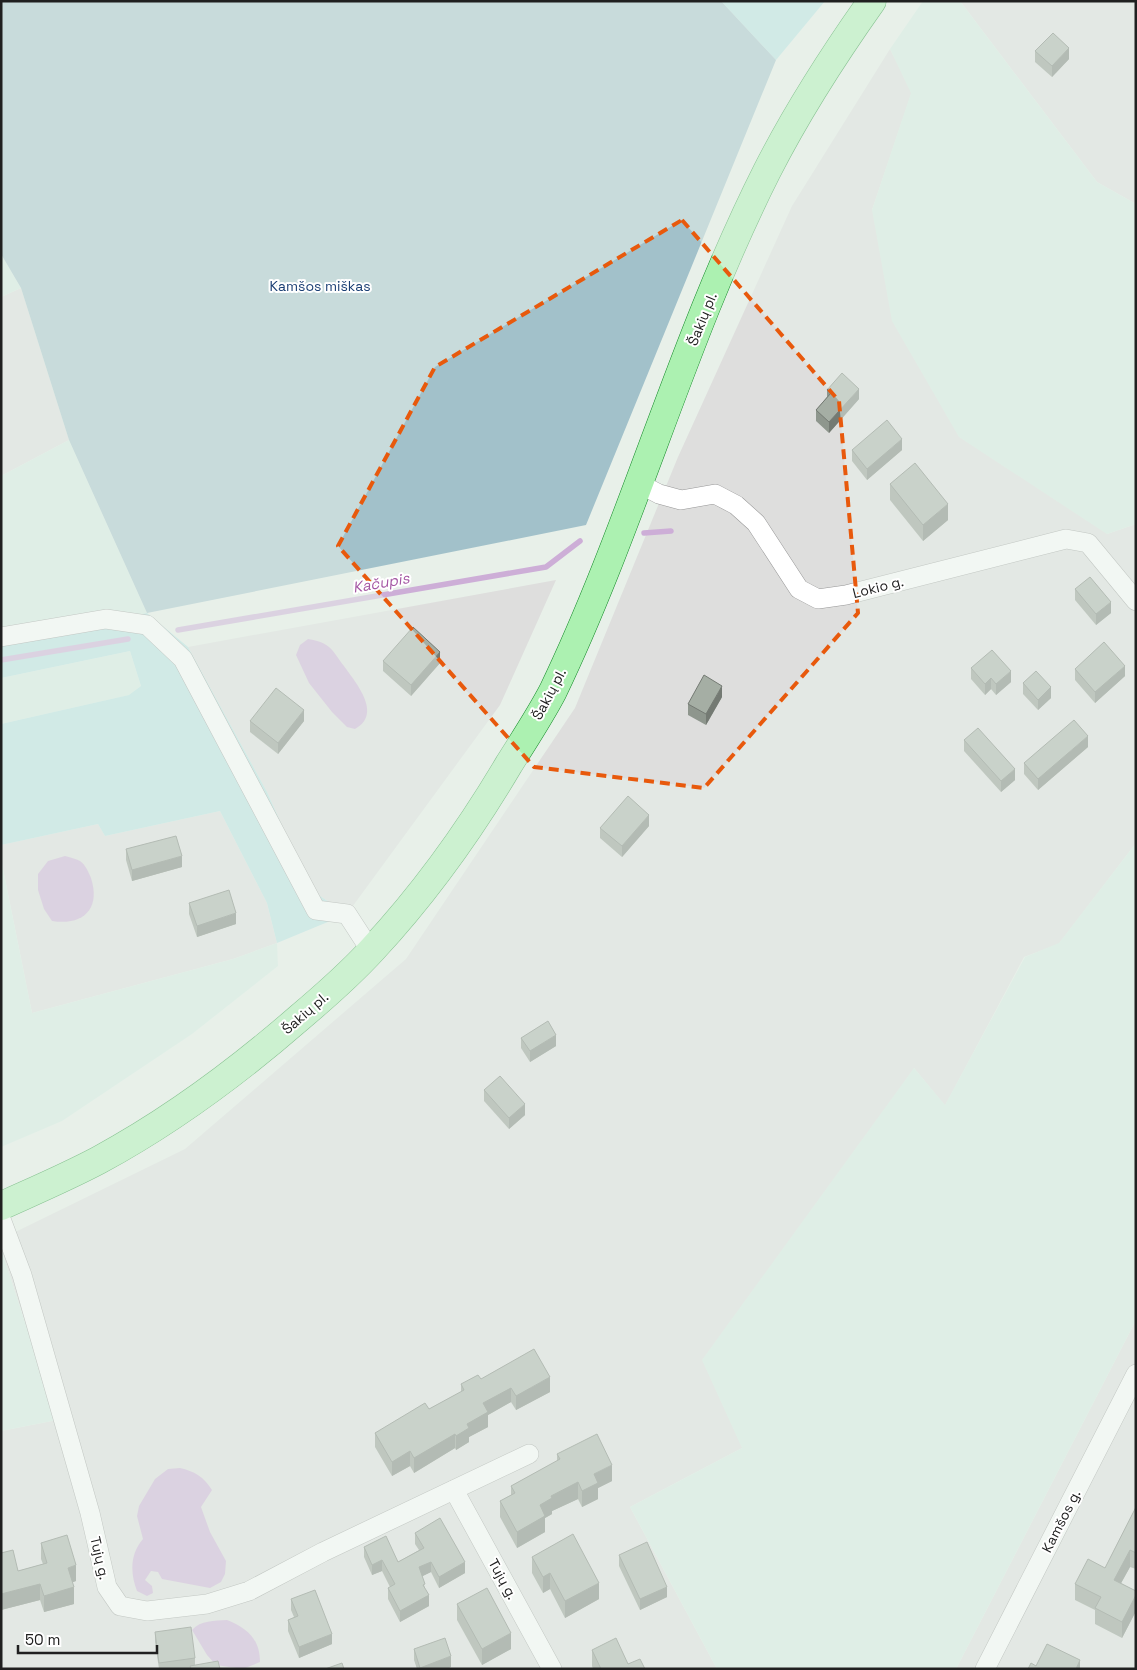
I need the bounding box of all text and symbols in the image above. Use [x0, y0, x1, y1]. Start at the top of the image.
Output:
park label: Kamšos miškas [269, 277, 371, 295]
street label: Šakių pl. [683, 290, 721, 348]
water label: Kačupis [351, 568, 412, 597]
street label: Lokio g. [851, 572, 905, 602]
street label: Šakių pl. [528, 665, 570, 723]
street label: Šakių pl. [278, 988, 332, 1038]
street label: Kamšos g. [1038, 1487, 1084, 1555]
street label: Tujų g. [86, 1535, 114, 1581]
street label: Tujų g. [484, 1555, 522, 1603]
scale bar [18, 1622, 156, 1654]
text: 50 m [25, 1630, 60, 1649]

